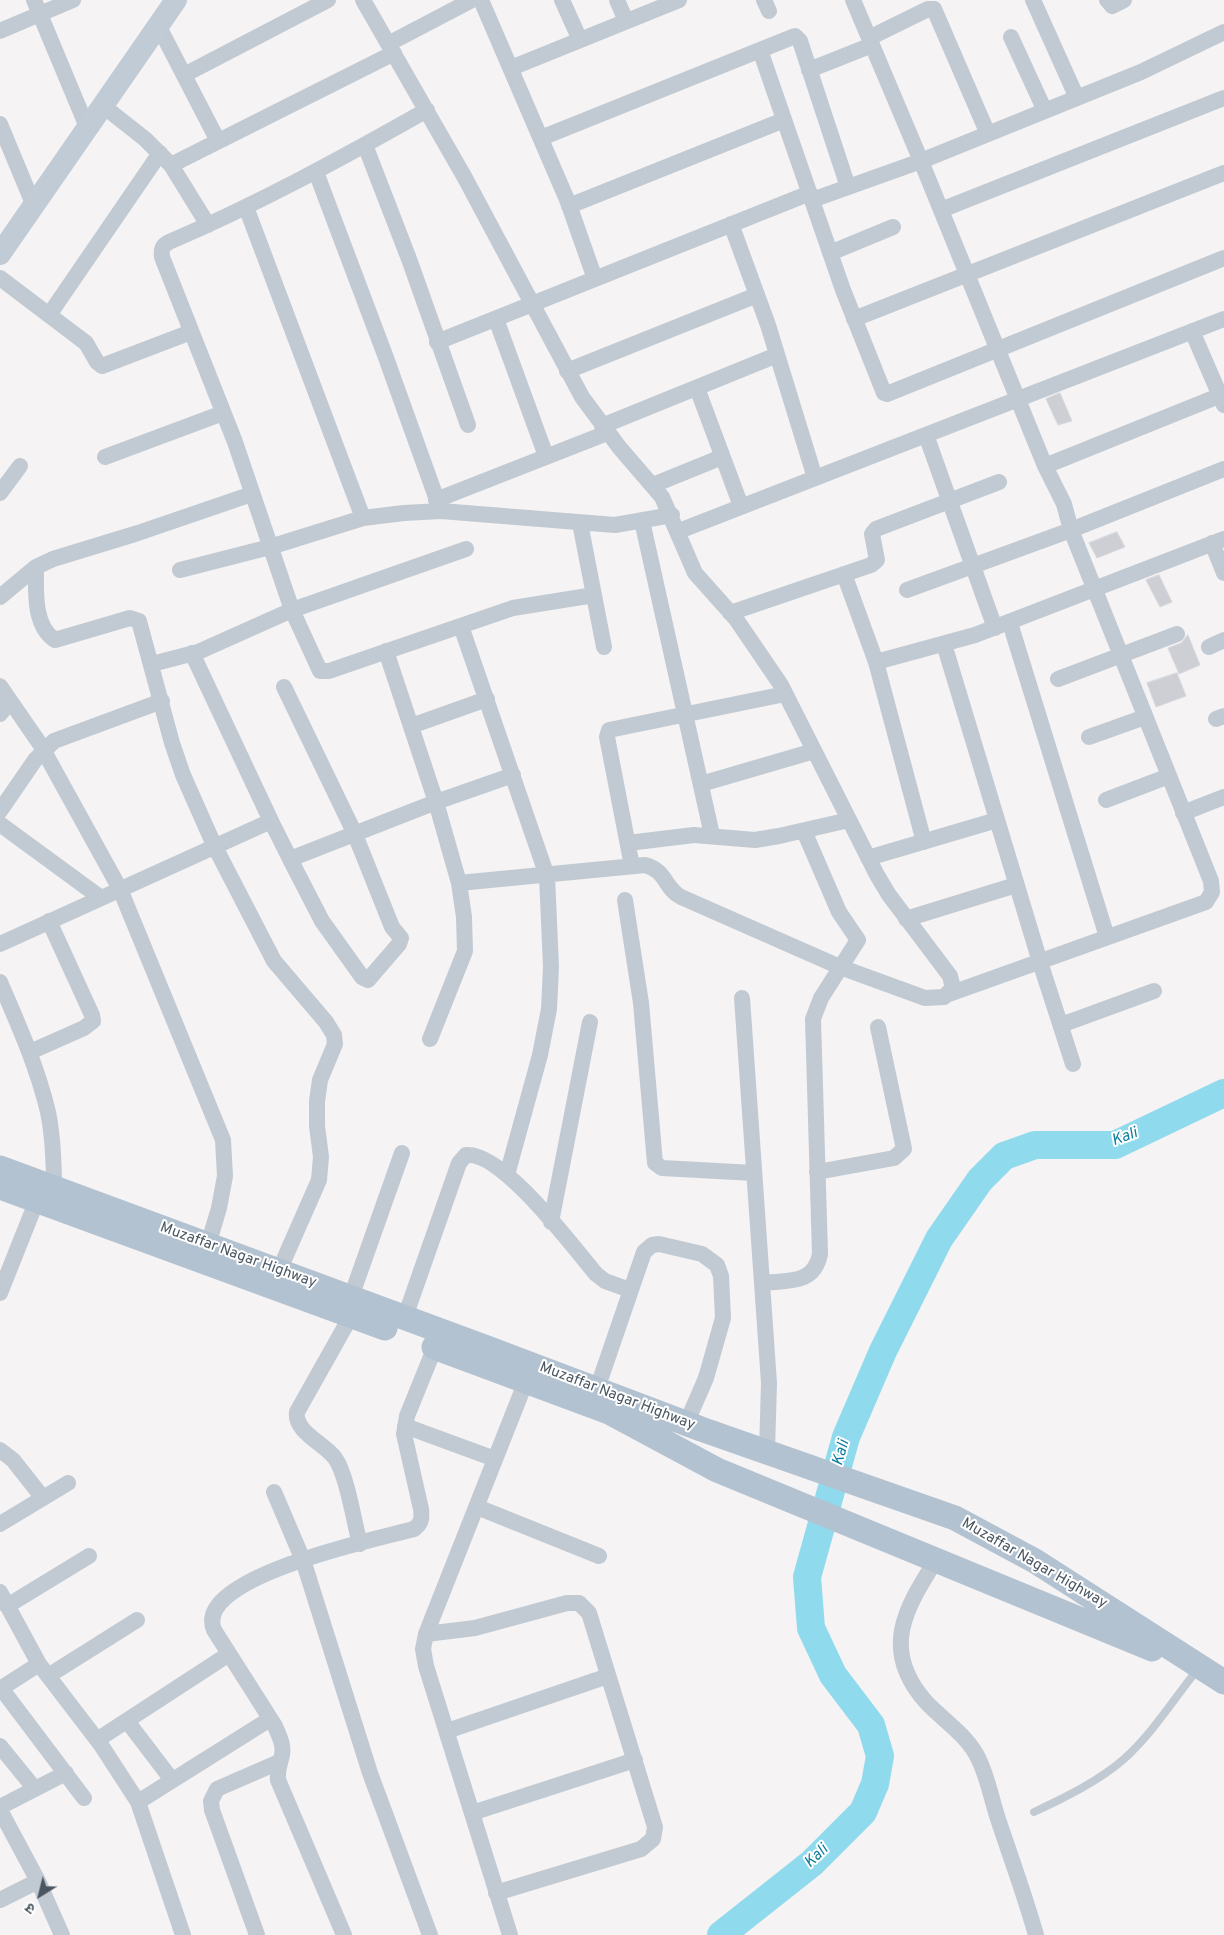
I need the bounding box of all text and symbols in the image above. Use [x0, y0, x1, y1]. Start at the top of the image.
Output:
water label: Kali [1109, 1125, 1141, 1151]
street label: Muzaffar Nagar Highway [157, 1219, 319, 1293]
street label: Muzaffar Nagar Highway [537, 1359, 697, 1435]
water label: Kali [829, 1438, 855, 1468]
street label: Muzaffar Nagar Highway [958, 1515, 1110, 1613]
water label: Kali [801, 1841, 833, 1873]
north arrow [15, 1870, 65, 1920]
text: उ [23, 1898, 39, 1917]

